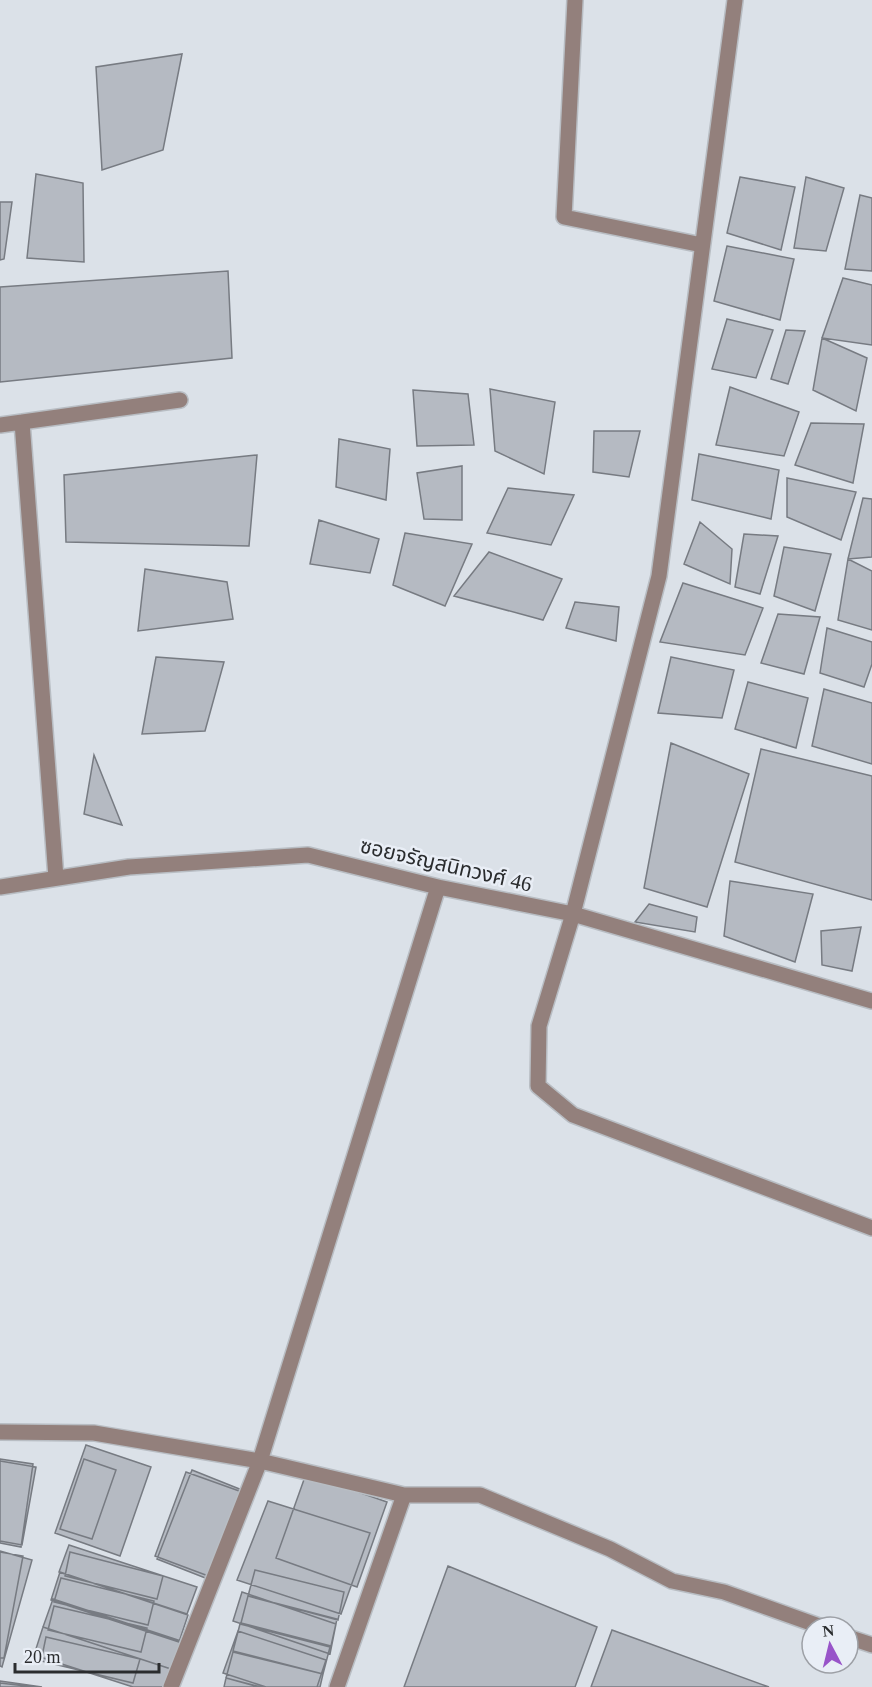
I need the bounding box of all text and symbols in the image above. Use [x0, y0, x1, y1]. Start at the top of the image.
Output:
street label: ซอยจรัญสนิทวงศ์ 46 [358, 834, 534, 896]
north arrow [800, 1615, 860, 1675]
text: N [821, 1621, 835, 1640]
scale bar [15, 1636, 159, 1674]
text: 20 m [24, 1647, 61, 1667]

